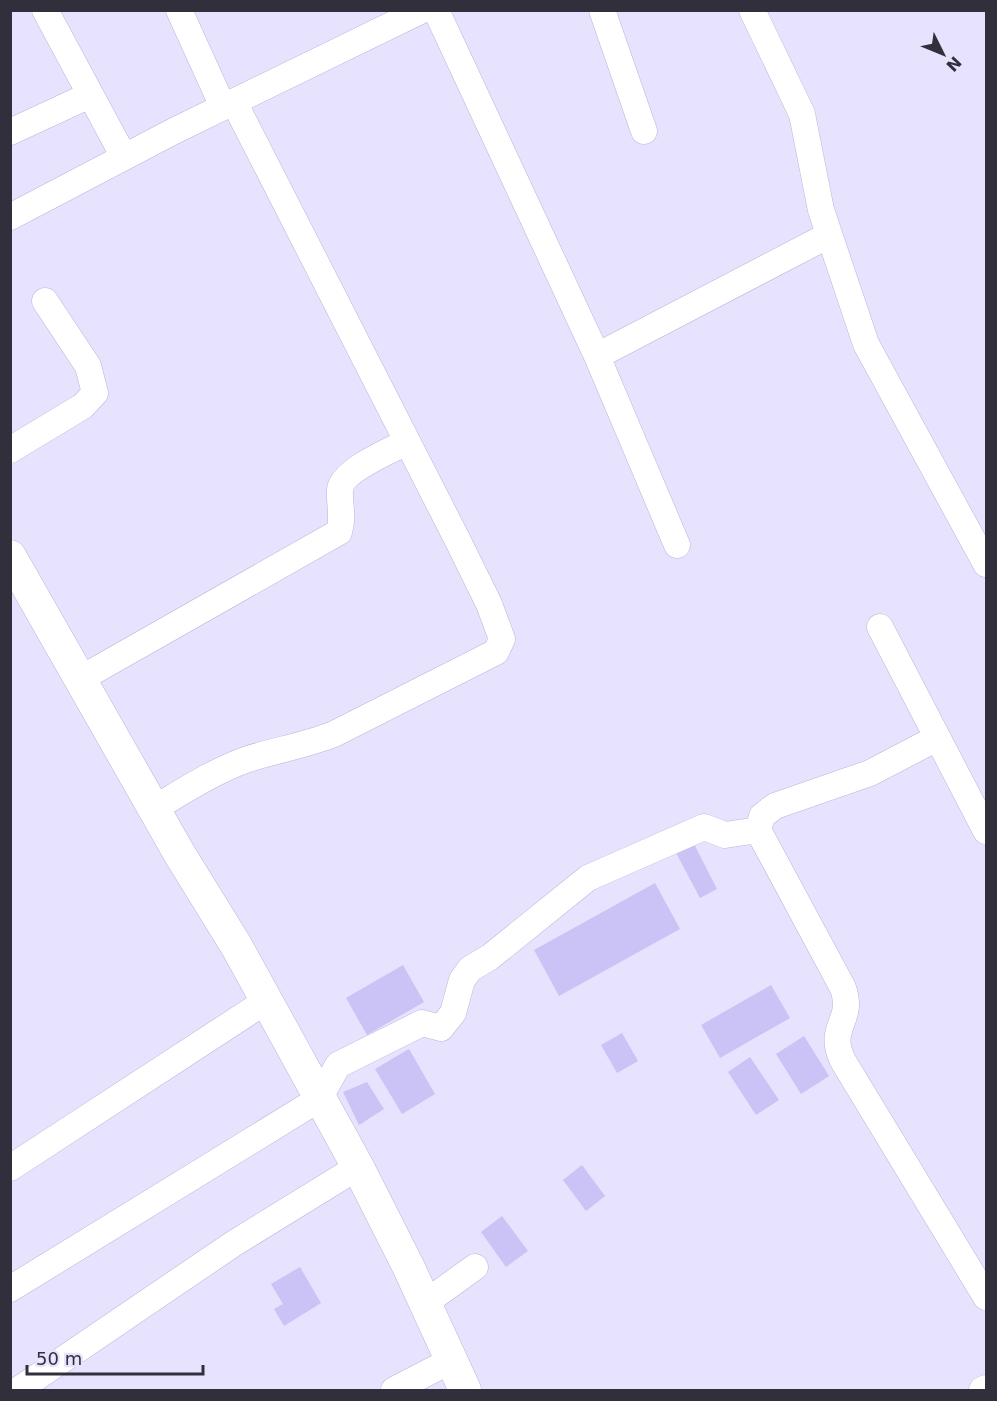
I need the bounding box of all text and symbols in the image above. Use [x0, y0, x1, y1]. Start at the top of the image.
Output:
north arrow [913, 24, 973, 84]
text: N [942, 53, 965, 75]
scale bar [27, 1338, 202, 1376]
text: 50 m [36, 1348, 82, 1369]

